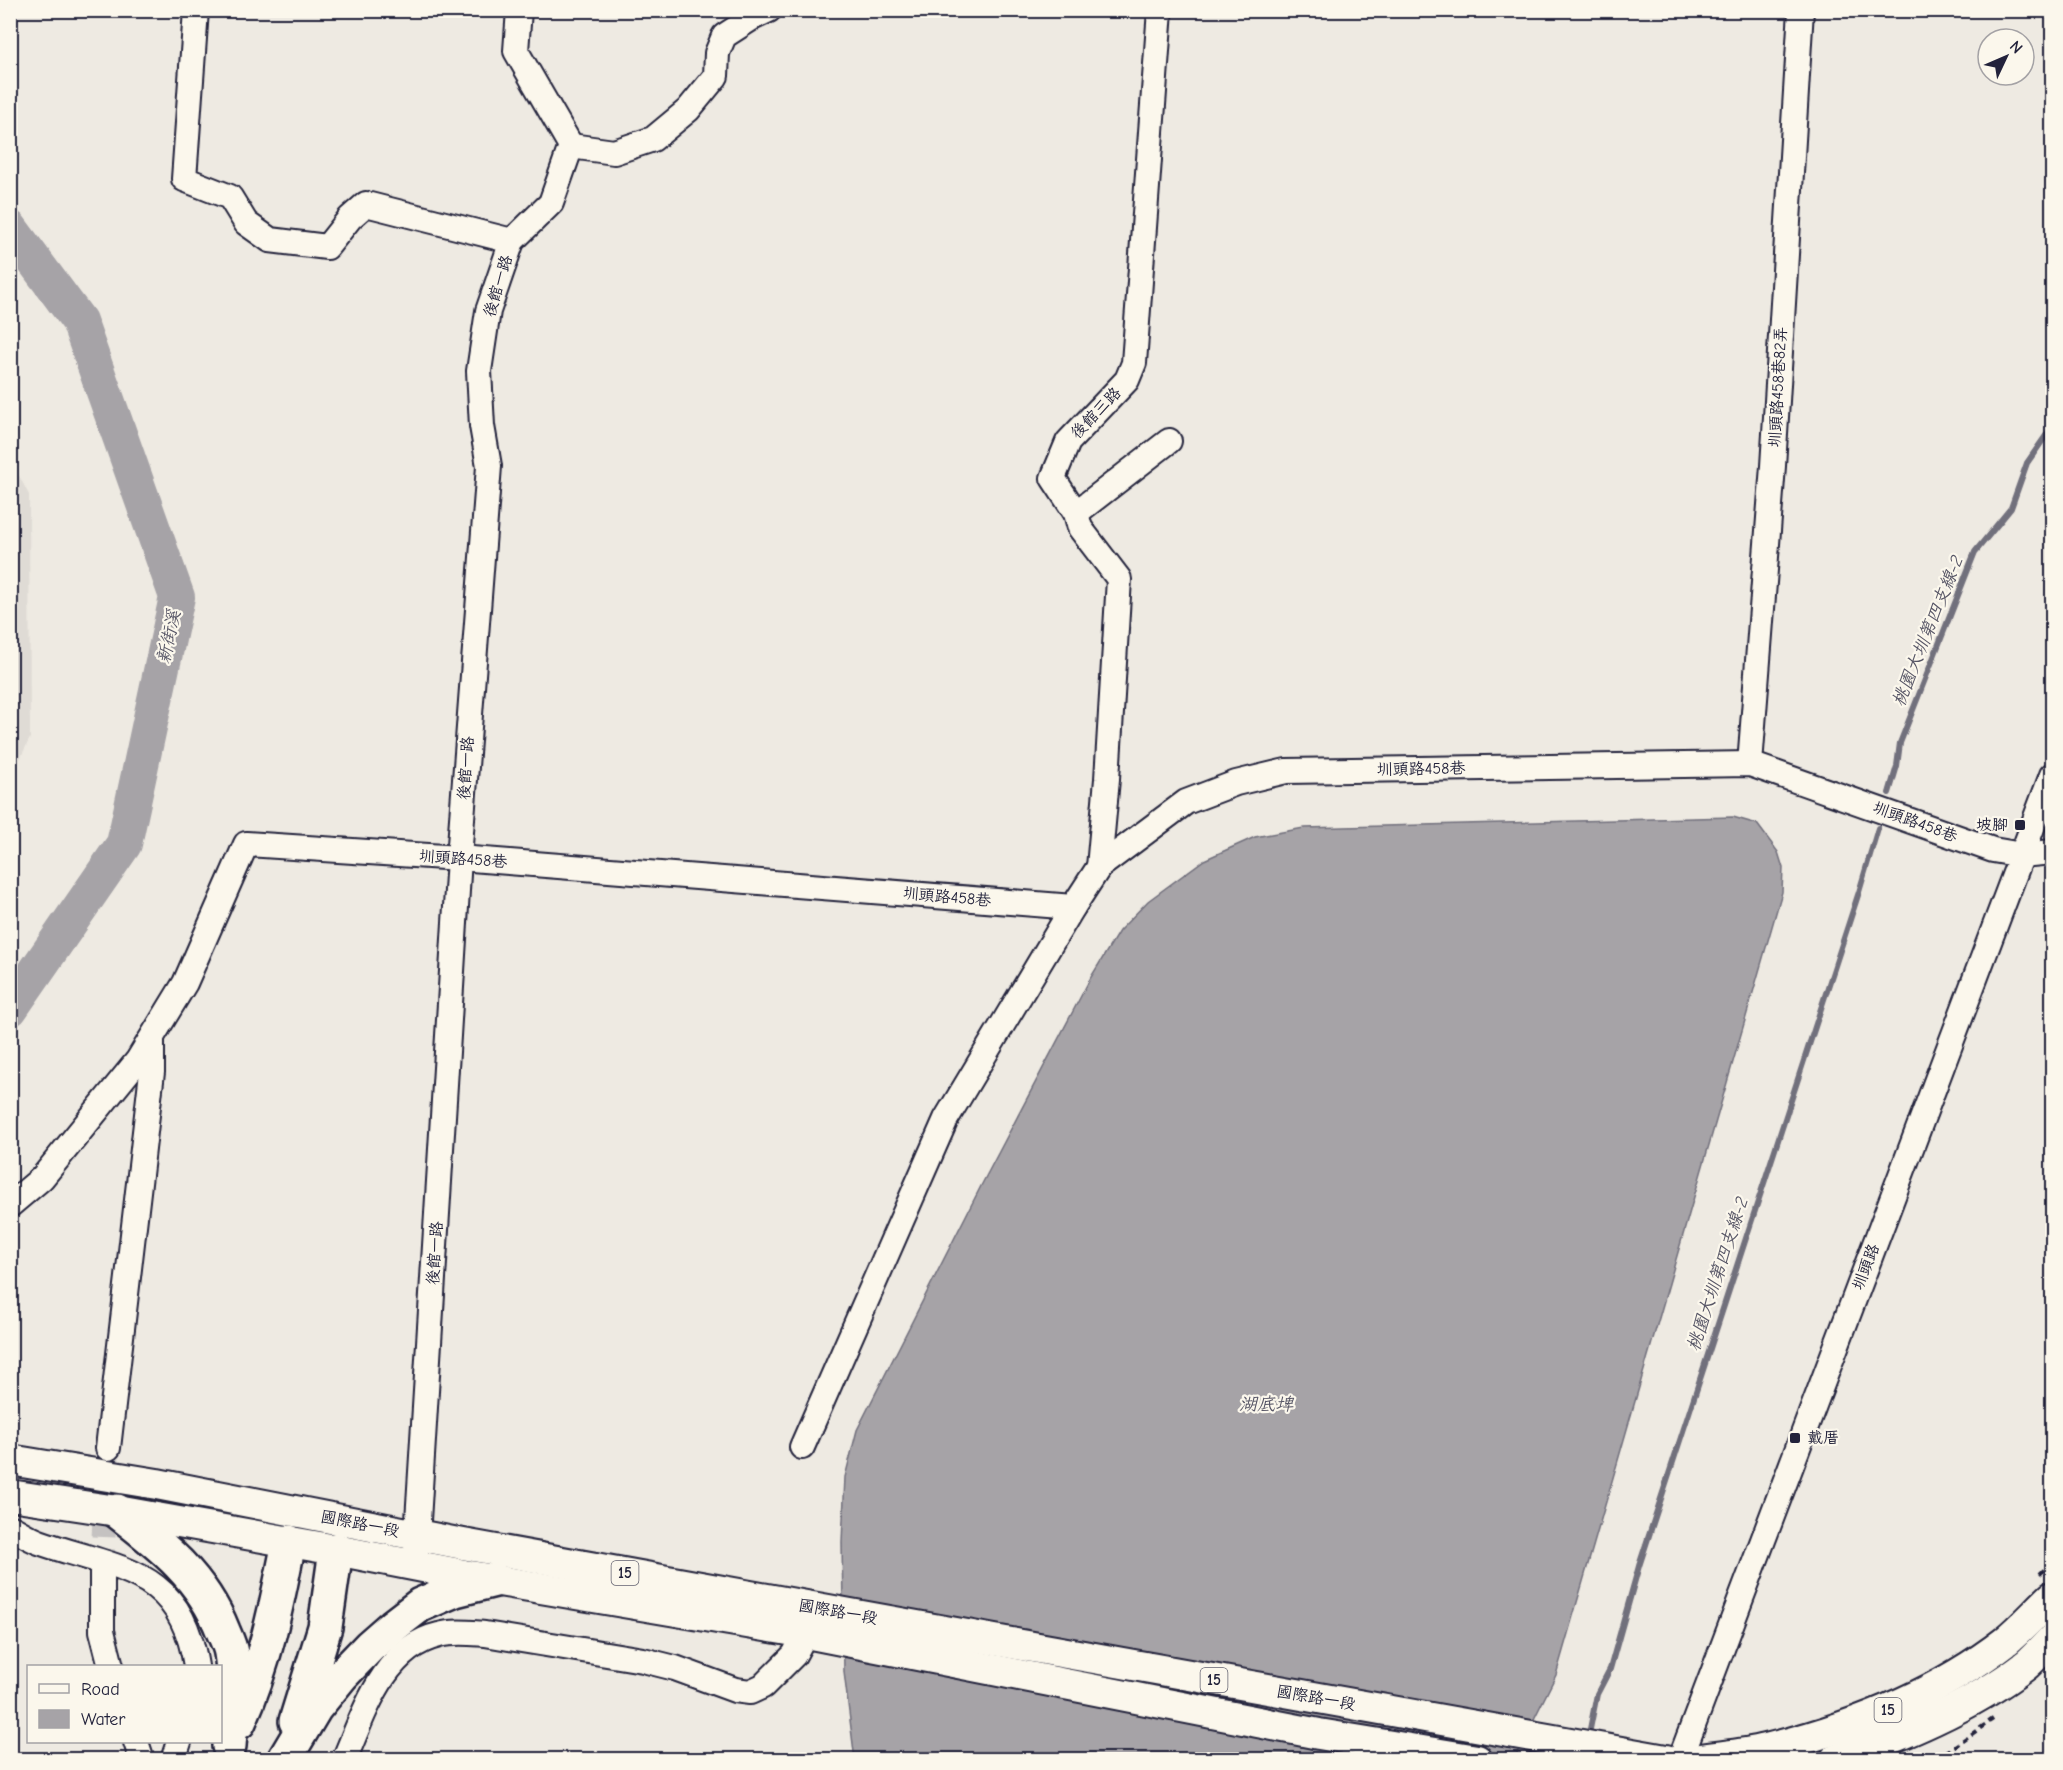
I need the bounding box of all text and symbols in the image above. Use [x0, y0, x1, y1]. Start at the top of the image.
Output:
north arrow [1976, 27, 2036, 87]
text: N [2006, 37, 2026, 57]
street label: 後館一路 [480, 253, 516, 319]
street label: 圳頭路458巷82弄 [1766, 326, 1790, 448]
street label: 後館三路 [1067, 384, 1125, 442]
water label: 桃園大圳第四支線-2 [1888, 552, 1968, 710]
water label: 新街溪 [153, 607, 185, 666]
street label: 後館一路 [455, 735, 477, 801]
street label: 圳頭路458巷 [1377, 759, 1465, 779]
street label: 圳頭路458巷 [1870, 798, 1960, 846]
place label: 坡腳 [1976, 816, 2008, 834]
marker: 坡腳 [2013, 818, 2027, 832]
street label: 圳頭路458巷 [418, 847, 508, 871]
street label: 圳頭路458巷 [902, 884, 992, 910]
water label: 桃園大圳第四支線-2 [1683, 1194, 1753, 1354]
street label: 後館一路 [424, 1220, 446, 1286]
street label: 圳頭路 [1849, 1241, 1883, 1293]
water label: 湖底埤 [1239, 1394, 1295, 1415]
place label: 戴厝 [1807, 1429, 1839, 1447]
marker: 戴厝 [1788, 1431, 1802, 1445]
street label: 國際路一段 [319, 1508, 401, 1540]
road number: 15 [612, 1561, 638, 1585]
street label: 國際路一段 [797, 1596, 879, 1628]
legend [27, 1665, 222, 1743]
road number: 15 [1200, 1668, 1228, 1692]
text: Road [81, 1679, 120, 1700]
street label: 國際路一段 [1275, 1682, 1357, 1714]
road number: 15 [1874, 1698, 1902, 1722]
text: Water [81, 1709, 126, 1730]

